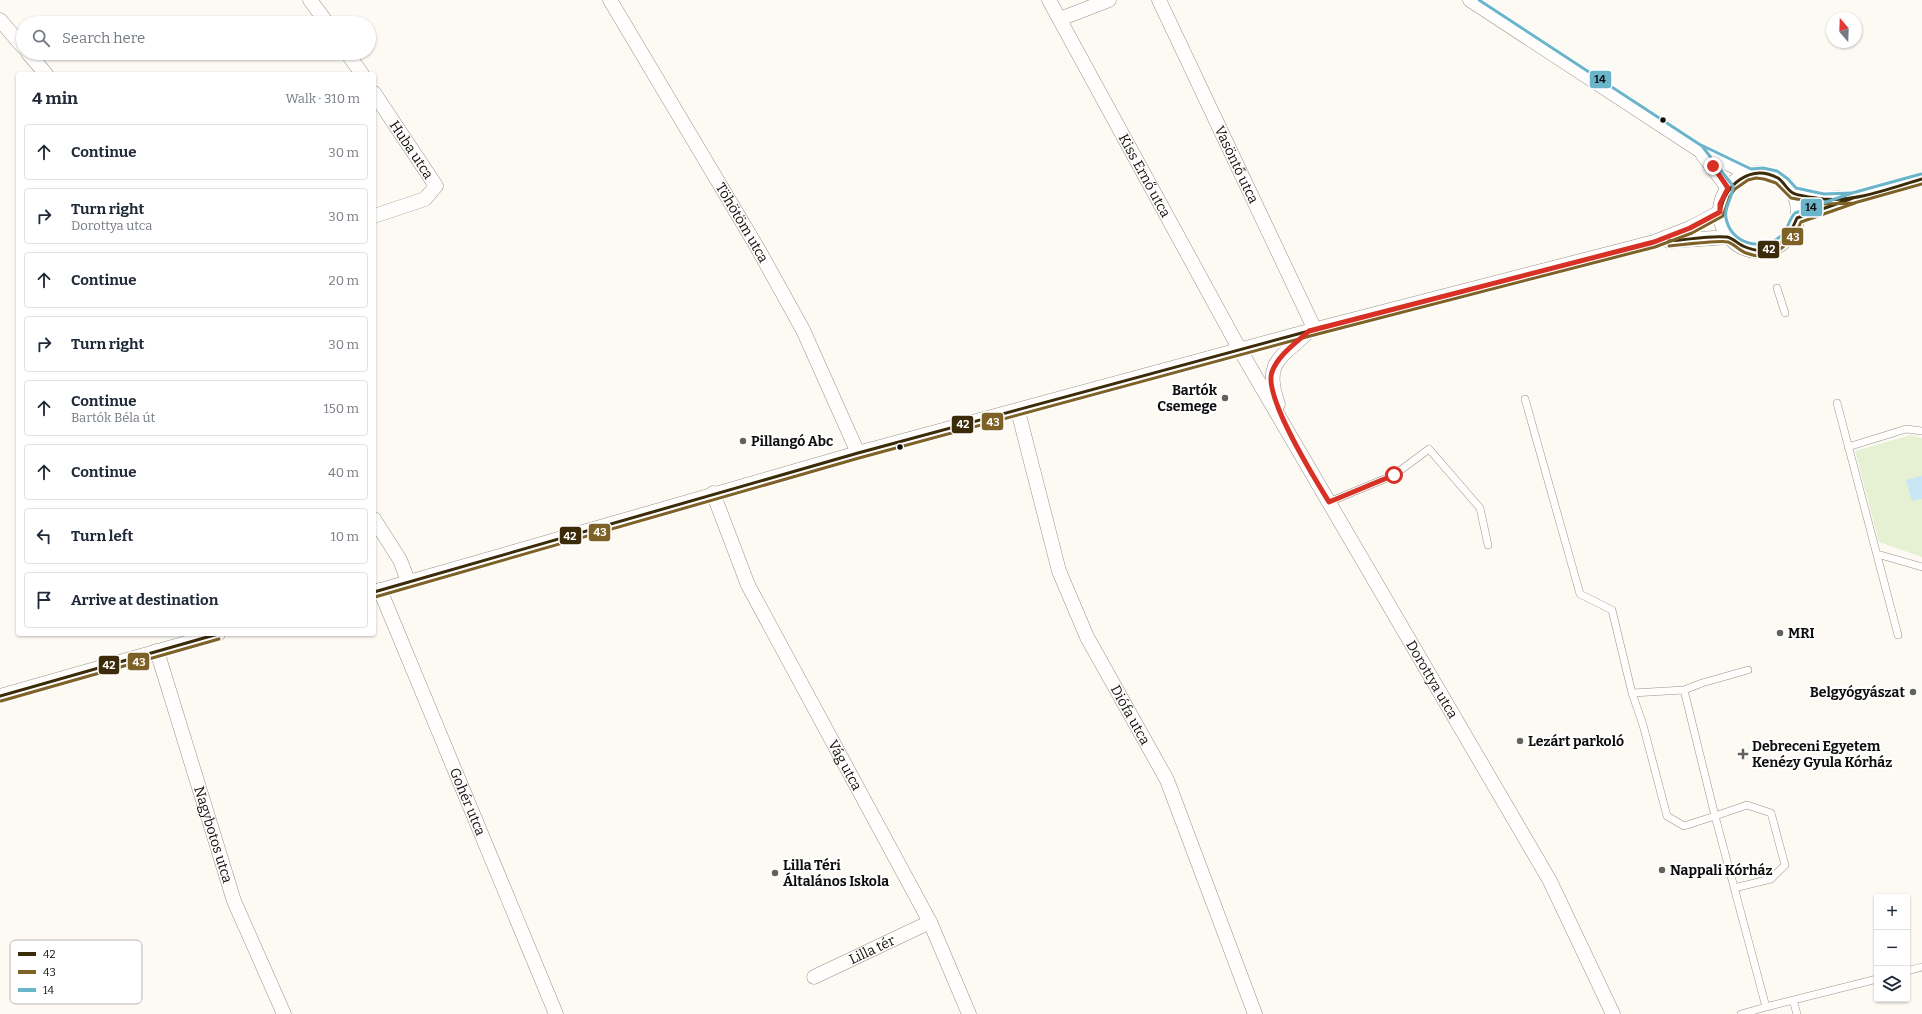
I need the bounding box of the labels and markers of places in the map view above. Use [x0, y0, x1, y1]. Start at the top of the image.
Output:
unlabelled marker [1658, 115, 1668, 125]
place label: Bartók Csemege [1157, 382, 1218, 415]
marker: Bartók Csemege [1220, 393, 1230, 403]
place label: Pillangó Abc [751, 433, 833, 450]
marker: Pillangó Abc [738, 436, 748, 446]
unlabelled marker [895, 442, 905, 452]
place label: MRI [1788, 625, 1815, 642]
marker: MRI [1775, 628, 1785, 638]
place label: Belgyógyászat [1810, 684, 1905, 701]
marker: Belgyógyászat [1908, 687, 1918, 697]
place label: Lezárt parkoló [1528, 733, 1624, 750]
marker: Lezárt parkoló [1515, 736, 1525, 746]
place label: Debreceni Egyetem Kenézy Gyula Kórház [1752, 738, 1892, 771]
marker: Debreceni Egyetem Kenézy Gyula Kórház [1737, 748, 1749, 760]
place label: Lilla Téri Általános Iskola [783, 857, 889, 890]
place label: Nappali Kórház [1670, 862, 1772, 879]
marker: Nappali Kórház [1657, 865, 1667, 875]
marker: Lilla Téri Általános Iskola [770, 868, 780, 878]

